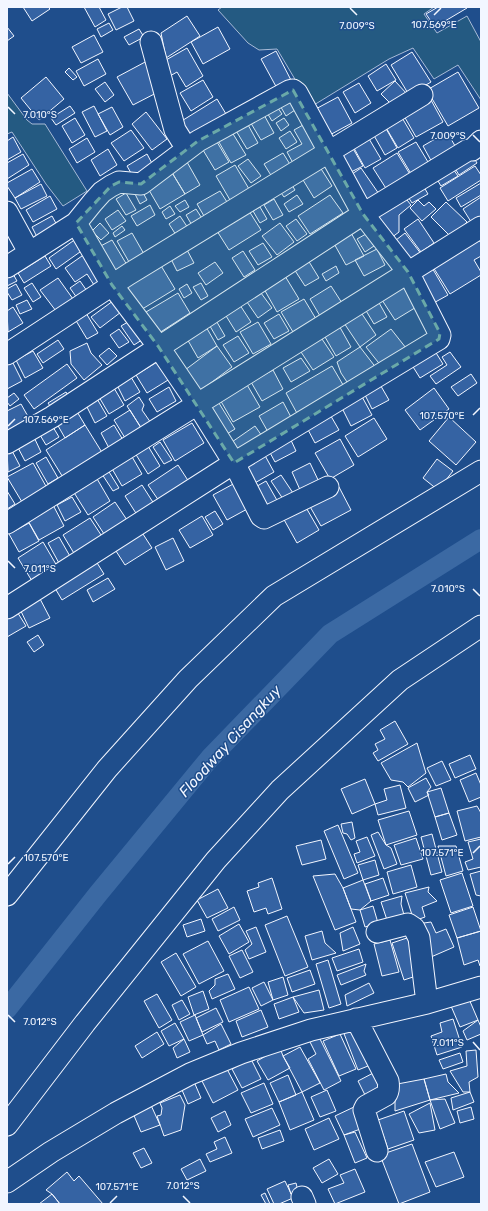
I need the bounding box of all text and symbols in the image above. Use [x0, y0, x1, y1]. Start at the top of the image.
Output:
text: 107.569°E [411, 19, 457, 31]
text: 7.009°S [339, 20, 375, 32]
text: 7.010°S [23, 109, 57, 121]
text: 7.009°S [430, 130, 466, 142]
text: 107.570°E [420, 410, 465, 422]
text: 107.569°E [23, 414, 69, 426]
text: 7.011°S [24, 563, 56, 575]
text: 7.010°S [431, 583, 465, 595]
water label: Floodway Cisangkuy [175, 681, 285, 801]
text: 107.571°E [421, 847, 463, 859]
text: 107.570°E [24, 852, 69, 864]
text: 7.012°S [23, 1016, 57, 1028]
text: 7.011°S [432, 1037, 464, 1049]
text: 7.012°S [166, 1180, 200, 1192]
text: 107.571°E [96, 1181, 138, 1193]

